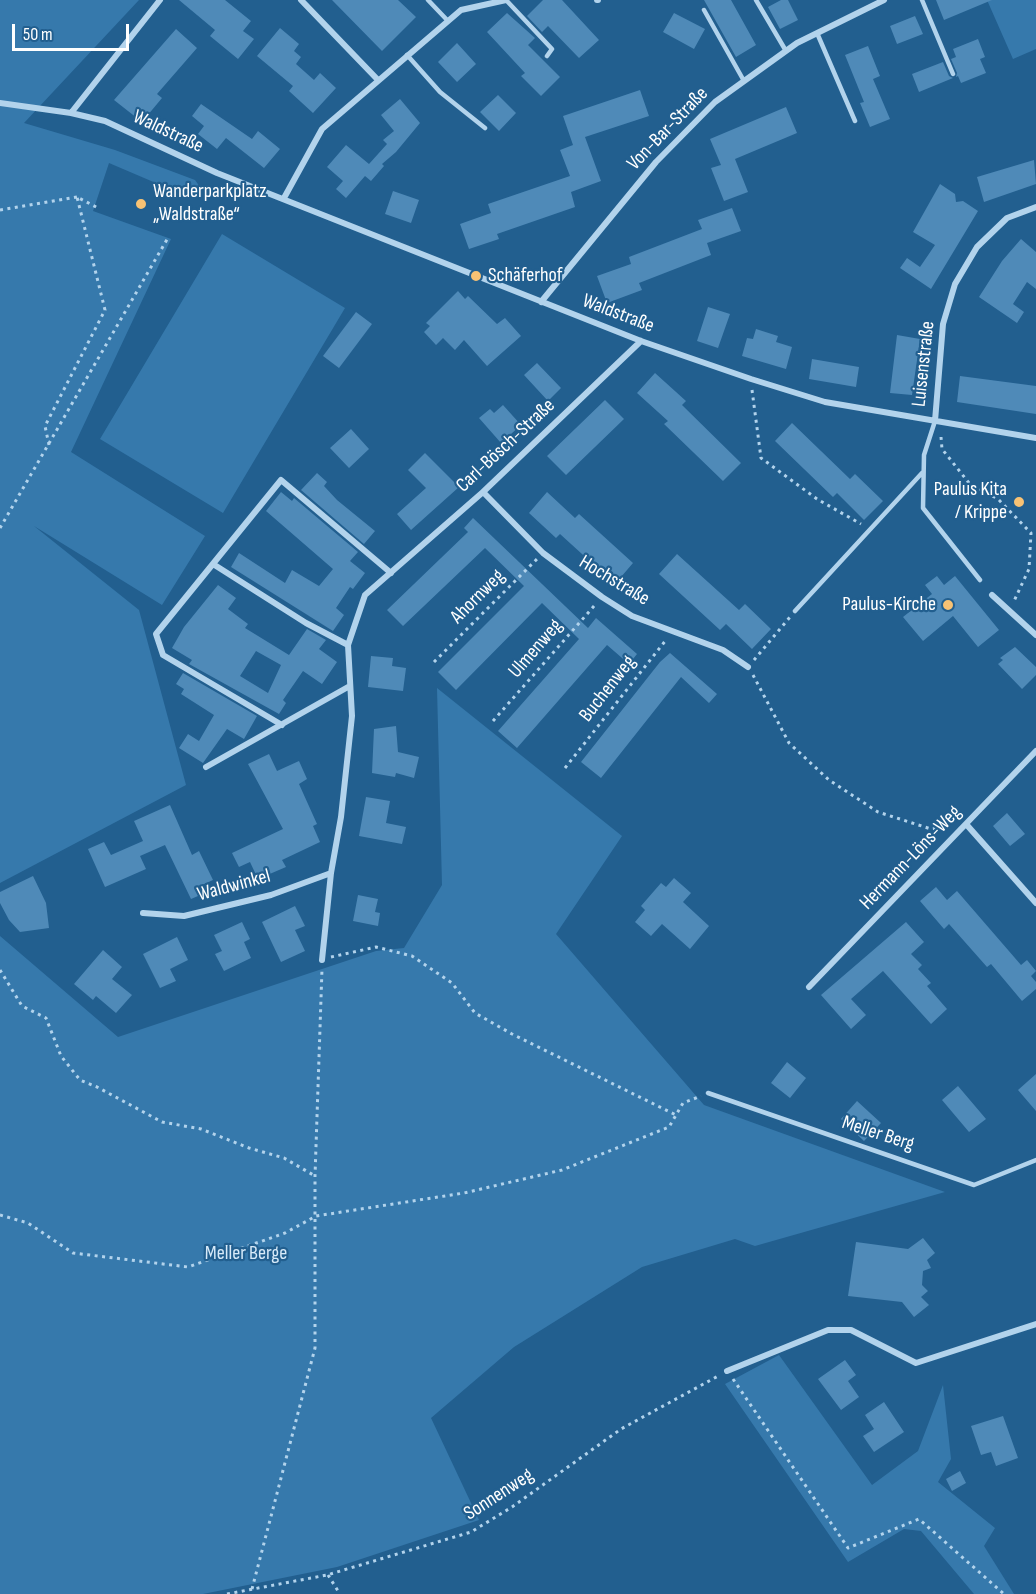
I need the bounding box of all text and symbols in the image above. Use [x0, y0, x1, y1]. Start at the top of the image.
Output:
scale bar [15, 12, 132, 50]
text: 50 m [23, 24, 53, 45]
street label: Von-Bar-Straße [622, 82, 714, 176]
street label: Waldstraße [129, 105, 207, 159]
place label: Wanderparkplatz „Waldstraße“ [153, 180, 266, 227]
marker: Wanderparkplatz „Waldstraße“ [134, 197, 148, 211]
place label: Schäferhof [488, 264, 563, 288]
marker: Schäferhof [469, 269, 483, 283]
street label: Waldstraße [579, 289, 657, 339]
street label: Luisenstraße [908, 320, 940, 408]
street label: Carl-Bösch-Straße [452, 394, 560, 498]
place label: Paulus Kita / Krippe [934, 478, 1007, 525]
marker: Paulus Kita / Krippe [1012, 495, 1026, 509]
street label: Hochstraße [574, 551, 654, 611]
street label: Ahornweg [446, 565, 510, 629]
place label: Paulus-Kirche [842, 593, 936, 617]
marker: Paulus-Kirche [941, 598, 955, 612]
street label: Ulmenweg [504, 615, 568, 683]
street label: Buchenweg [575, 651, 641, 727]
street label: Hermann-Löns-Weg [855, 801, 967, 915]
street label: Waldwinkel [195, 865, 273, 907]
street label: Meller Berg [839, 1111, 917, 1157]
park label: Meller Berge [205, 1242, 287, 1266]
street label: Sonnenweg [460, 1464, 538, 1526]

